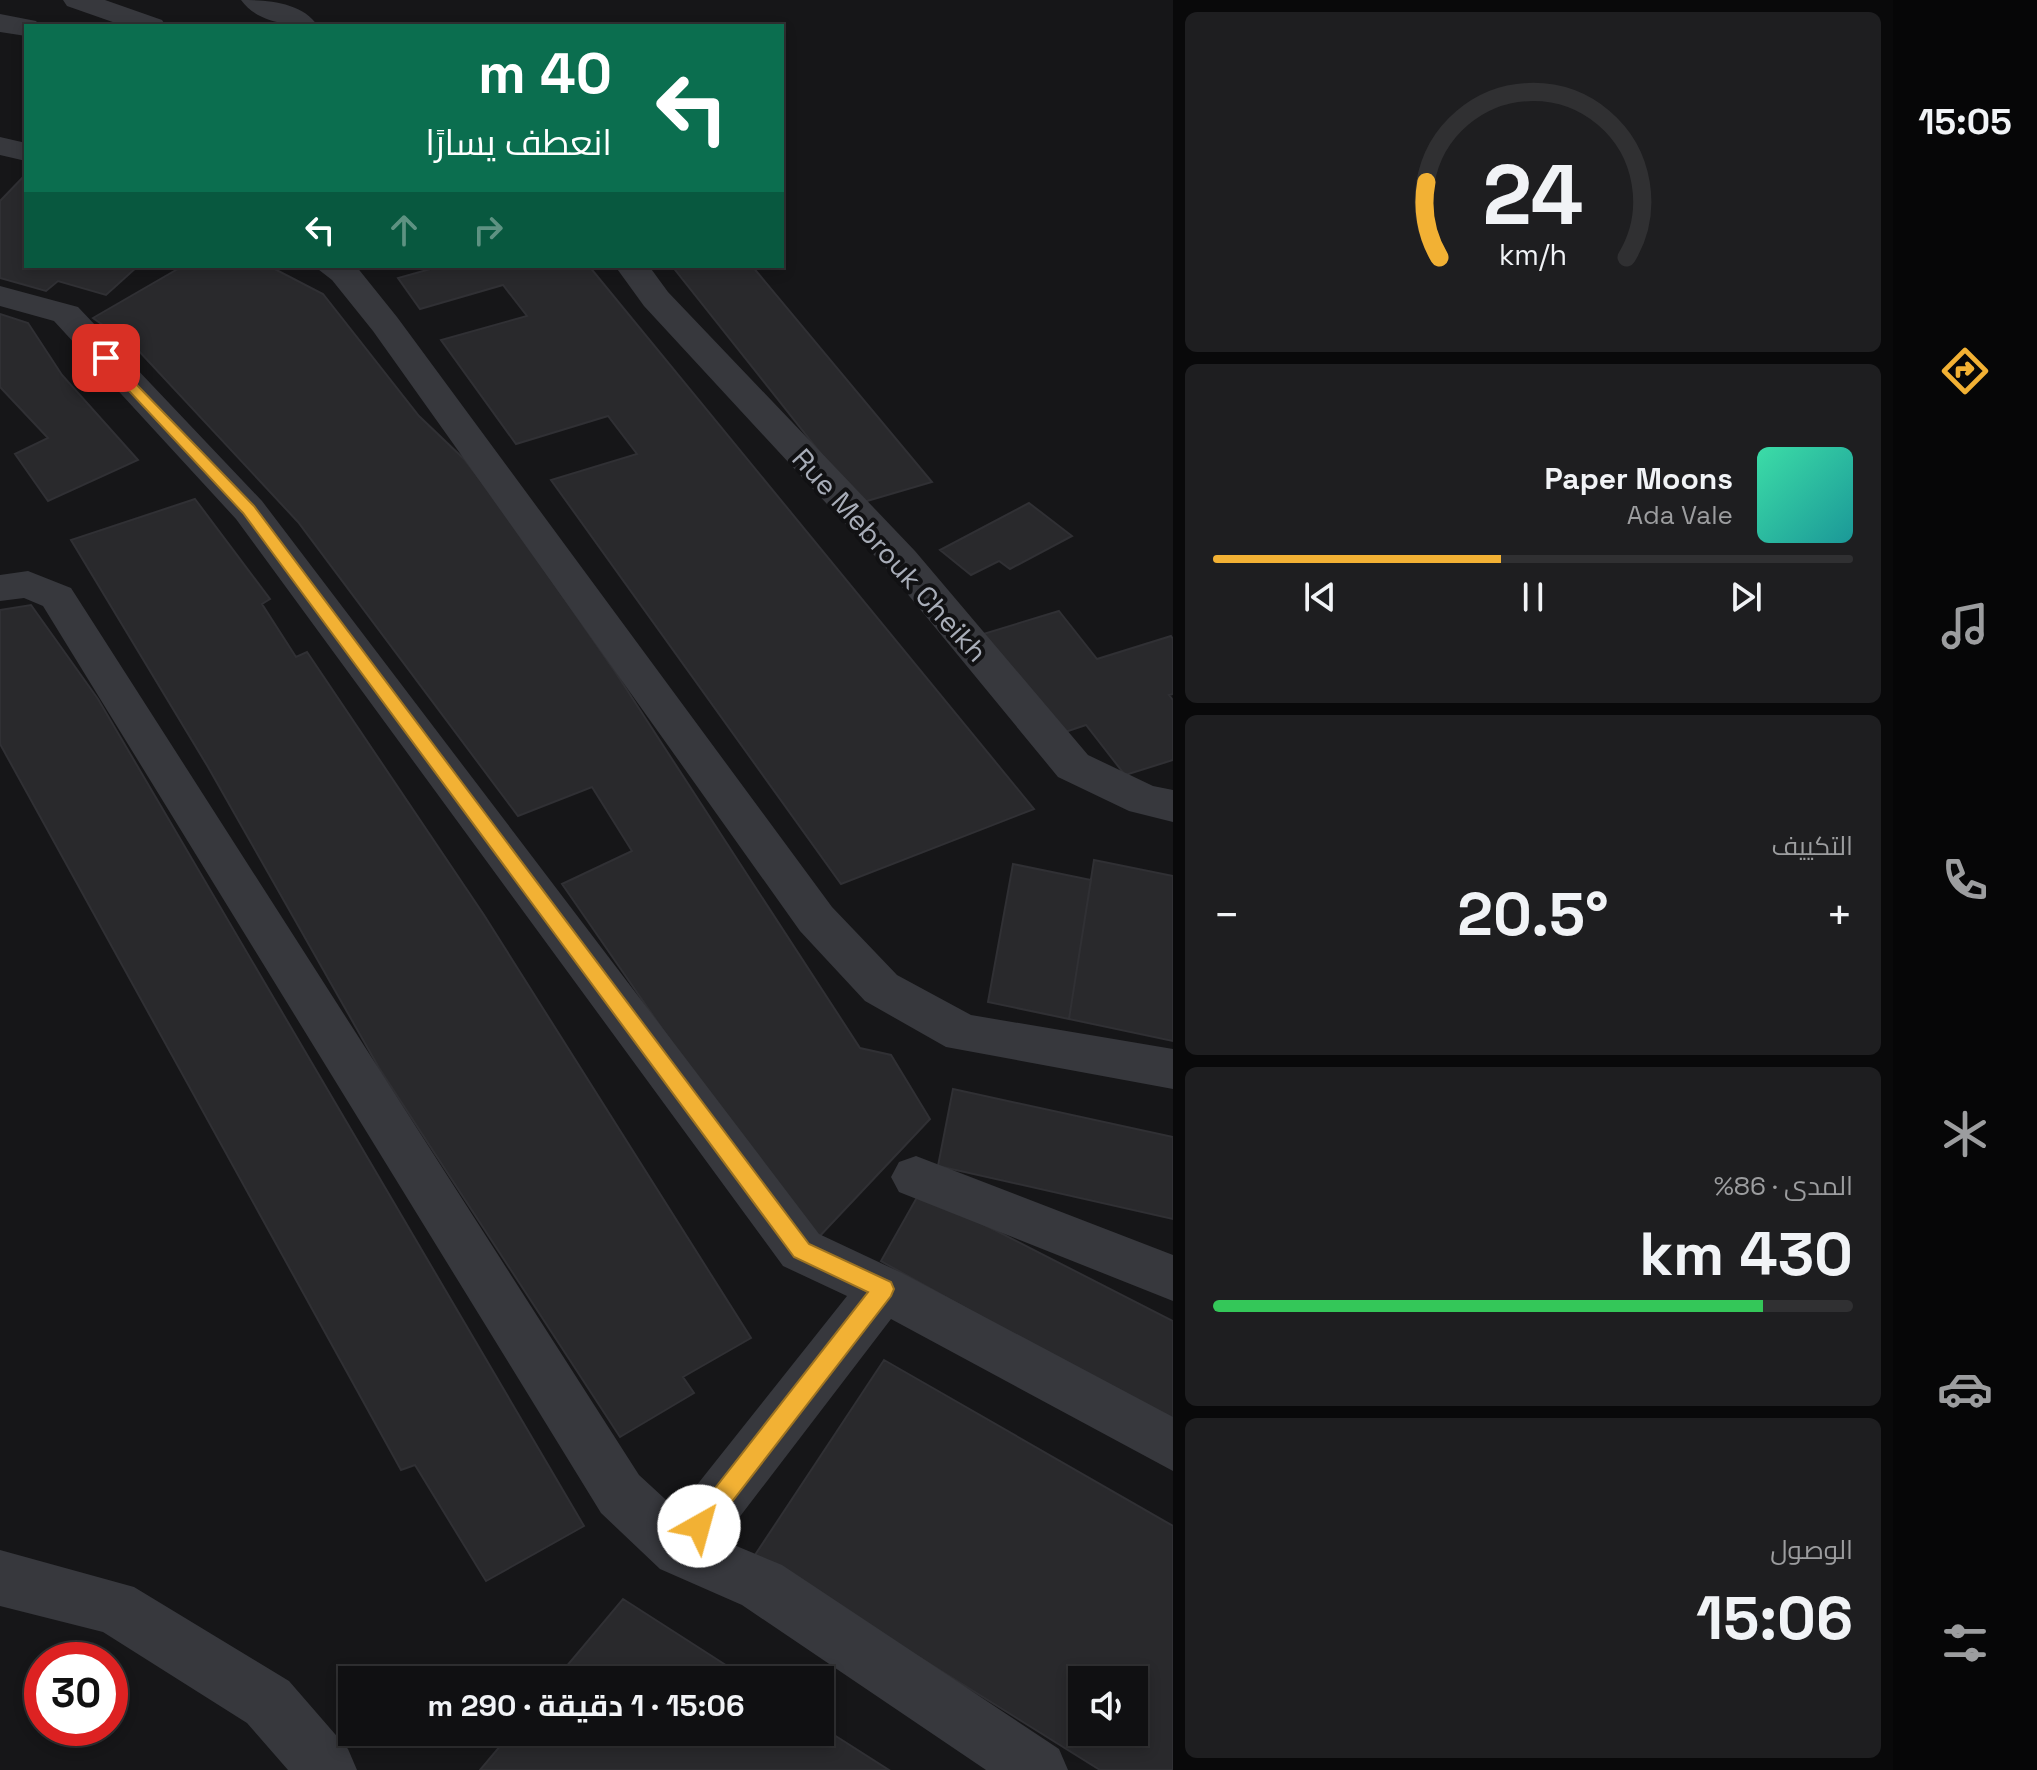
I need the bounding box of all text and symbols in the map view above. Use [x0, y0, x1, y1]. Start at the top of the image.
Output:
text: 40 m [478, 38, 612, 109]
icon: left [640, 56, 744, 160]
text: 15:05 [1918, 99, 2012, 145]
text: انعطف يسارًا [425, 120, 612, 166]
text: 24 [1483, 141, 1583, 247]
icon: left [298, 208, 342, 252]
icon: ahead [382, 208, 426, 252]
icon: right [466, 208, 510, 252]
text: km/h [1499, 237, 1567, 273]
pin [72, 324, 140, 392]
icon: arrive [84, 336, 128, 380]
icon: directions [1937, 343, 1993, 399]
street label: Rue Mebrouk Cheikh [785, 441, 995, 669]
text: Paper Moons [1545, 459, 1733, 498]
text: Ada Vale [1627, 498, 1733, 532]
icon: previous [1298, 575, 1342, 619]
icon: pause [1511, 575, 1555, 619]
icon: next [1724, 575, 1768, 619]
icon: music [1937, 598, 1993, 654]
text: التكييف [1771, 829, 1853, 863]
icon: phone [1937, 852, 1993, 908]
text: 20.5° [1457, 876, 1609, 953]
text: − [1213, 887, 1240, 943]
text: + [1826, 887, 1853, 943]
icon: climate [1937, 1106, 1993, 1162]
text: المدى · 86% [1714, 1169, 1853, 1203]
text: 430 km [1639, 1216, 1853, 1293]
icon: car [1937, 1361, 1993, 1417]
position arrow [657, 1484, 741, 1568]
text: الوصول [1770, 1533, 1853, 1567]
text: 15:06 [1696, 1580, 1853, 1657]
icon: filters [1937, 1615, 1993, 1671]
speed limit sign: 30 [24, 1642, 128, 1746]
map controls [1068, 1666, 1148, 1746]
button: sound [1068, 1666, 1148, 1746]
text: 15:06 · 1 دقيقة · 290 m [428, 1686, 744, 1725]

